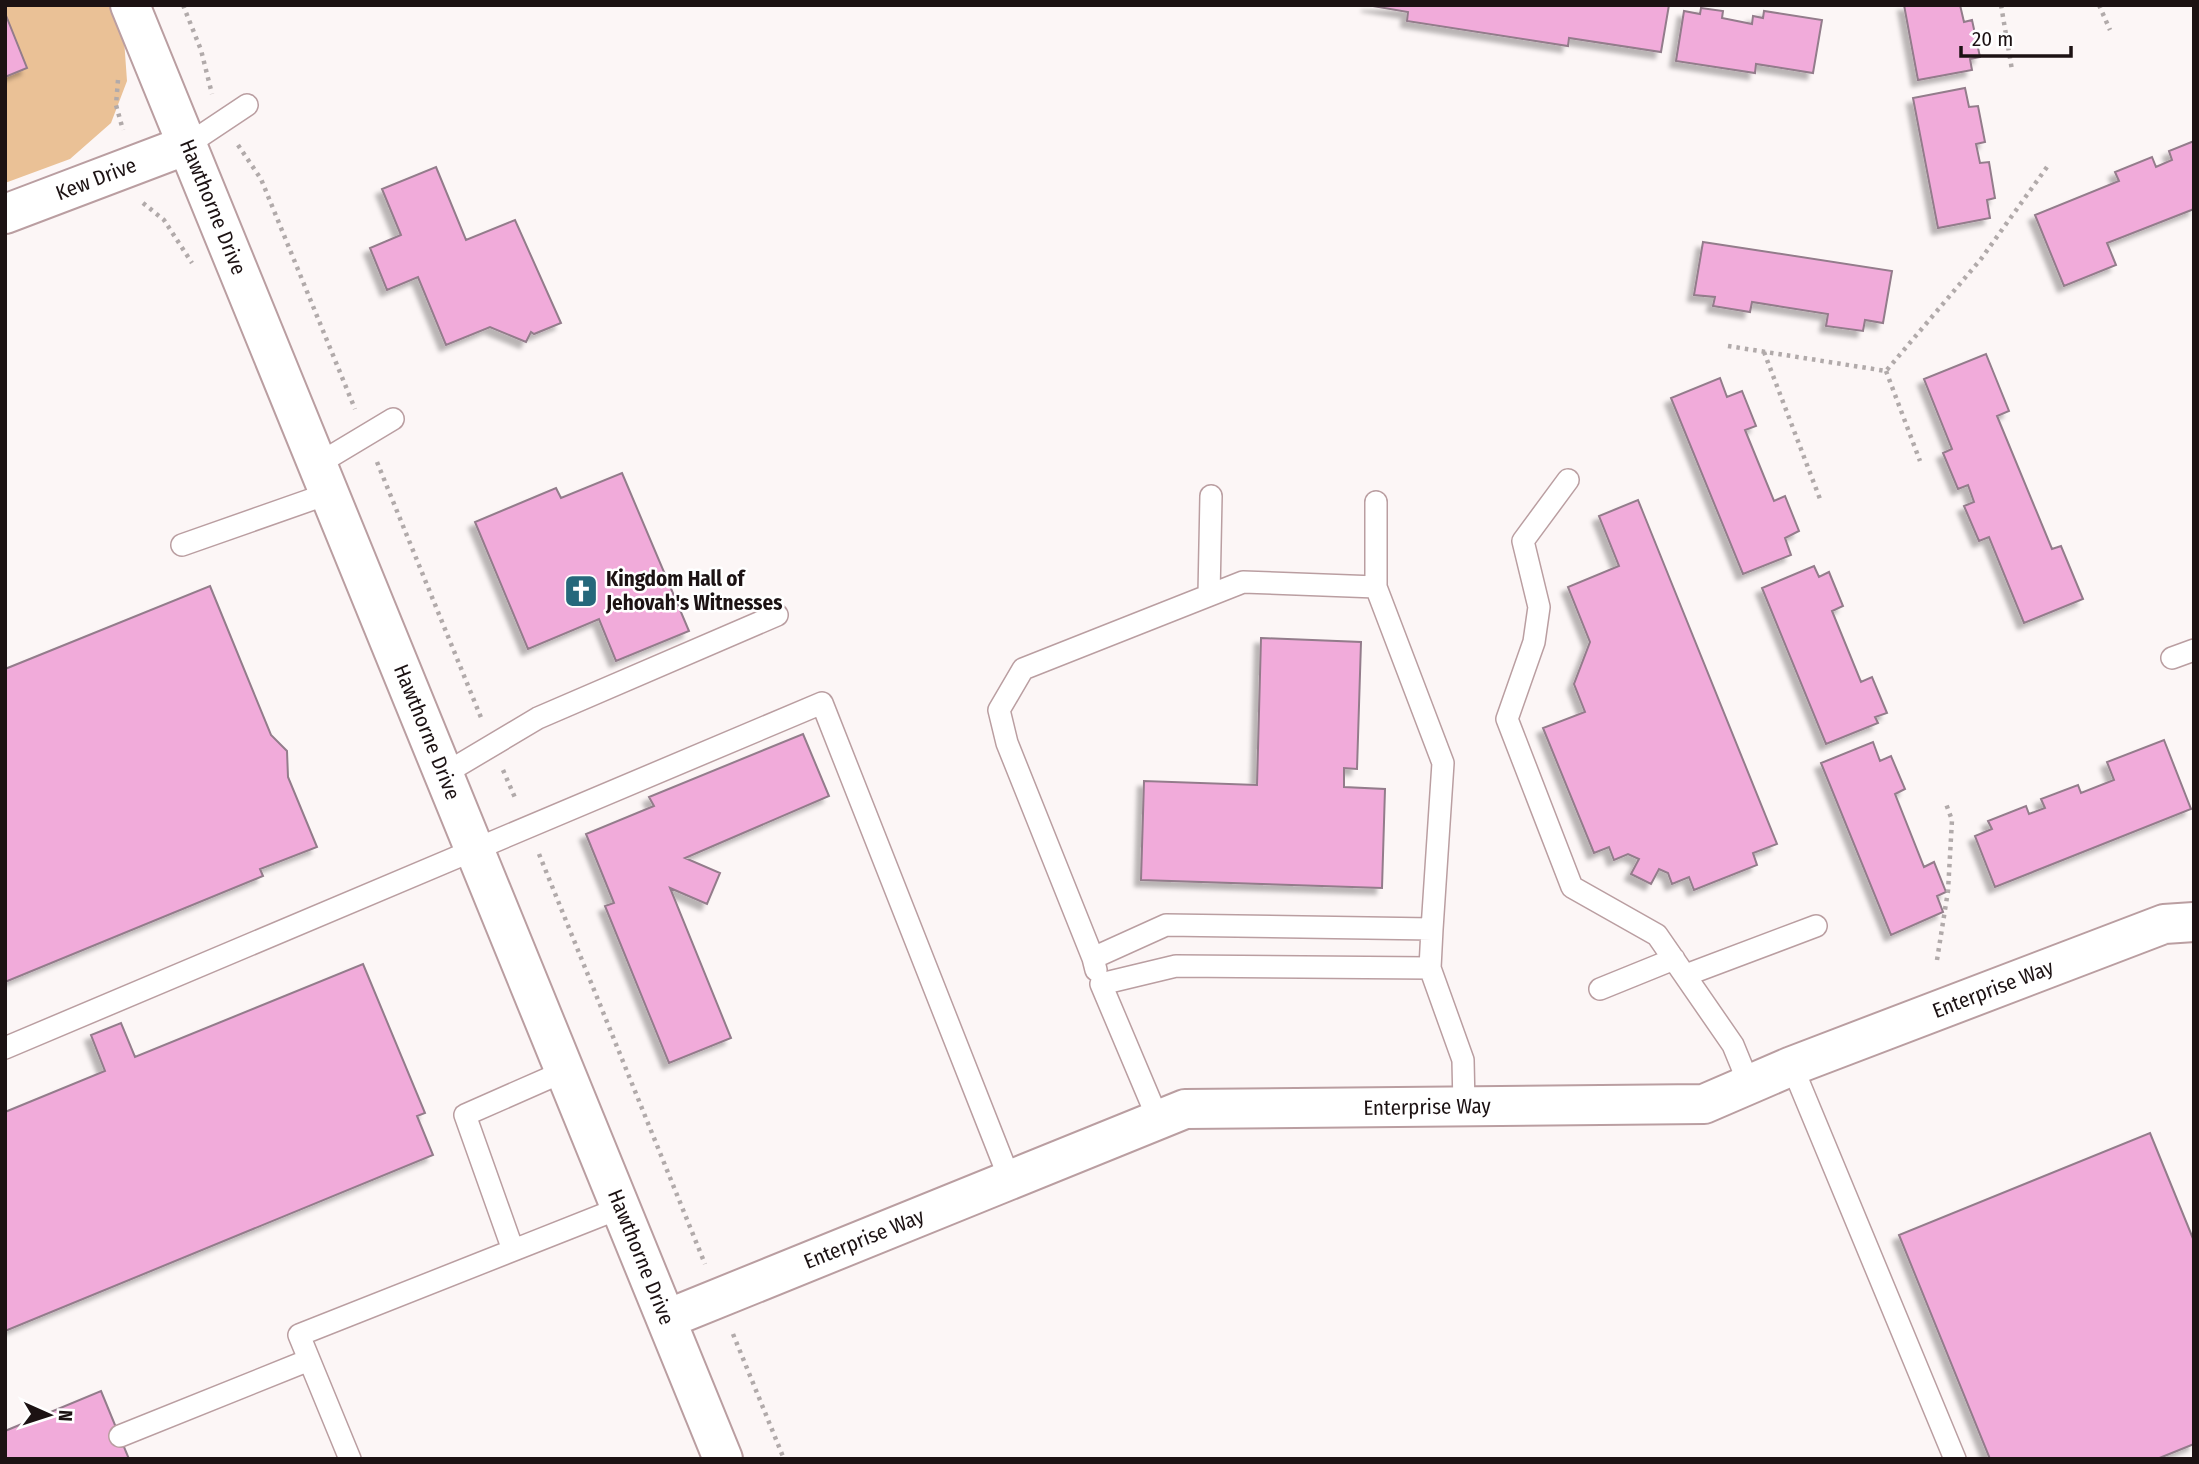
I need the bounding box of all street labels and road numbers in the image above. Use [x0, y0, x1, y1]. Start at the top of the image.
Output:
street label: Hawthorne Drive [174, 135, 252, 279]
street label: Kew Drive [52, 152, 140, 206]
street label: Hawthorne Drive [388, 660, 466, 804]
street label: Enterprise Way [1929, 954, 2058, 1024]
street label: Enterprise Way [1363, 1093, 1492, 1121]
street label: Hawthorne Drive [602, 1185, 680, 1329]
street label: Enterprise Way [800, 1203, 929, 1275]

